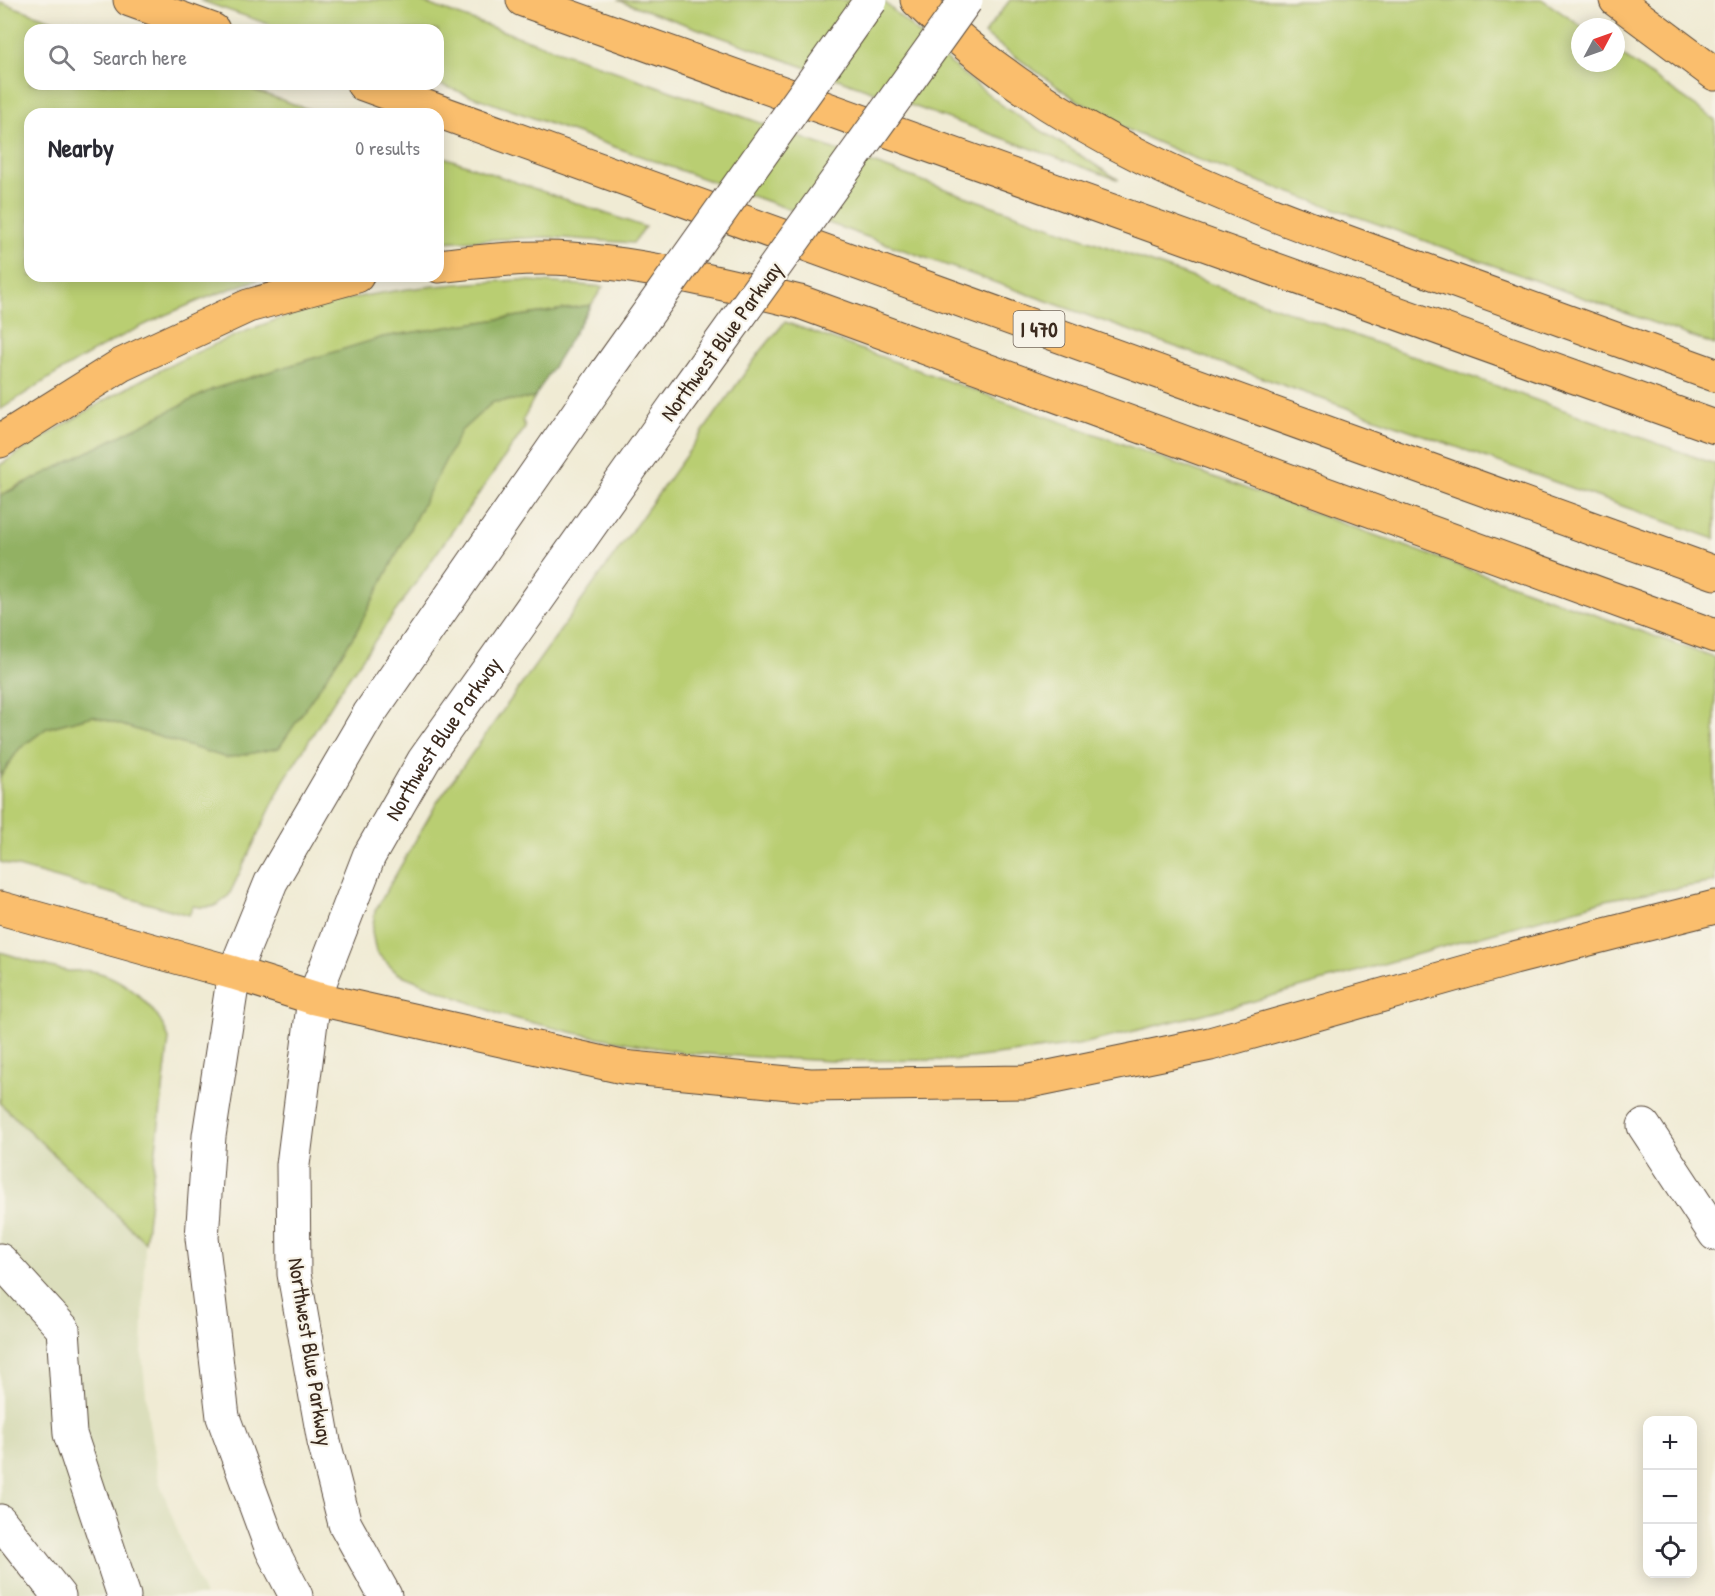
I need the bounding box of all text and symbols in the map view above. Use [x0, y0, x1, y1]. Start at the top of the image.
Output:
north arrow [1571, 18, 1625, 72]
search box [24, 24, 444, 90]
icon: search [45, 41, 78, 74]
text: Search here [93, 42, 187, 72]
text: Nearby [48, 130, 114, 165]
text: 0 results [355, 134, 420, 161]
street label: Northwest Blue Parkway [653, 255, 789, 427]
road number: I 470 [1014, 311, 1064, 347]
street label: Northwest Blue Parkway [378, 651, 508, 826]
street label: Northwest Blue Parkway [281, 1256, 341, 1448]
map controls [1643, 1416, 1697, 1578]
button: + [1643, 1416, 1697, 1470]
button: − [1643, 1470, 1697, 1524]
button: locate [1643, 1524, 1697, 1578]

